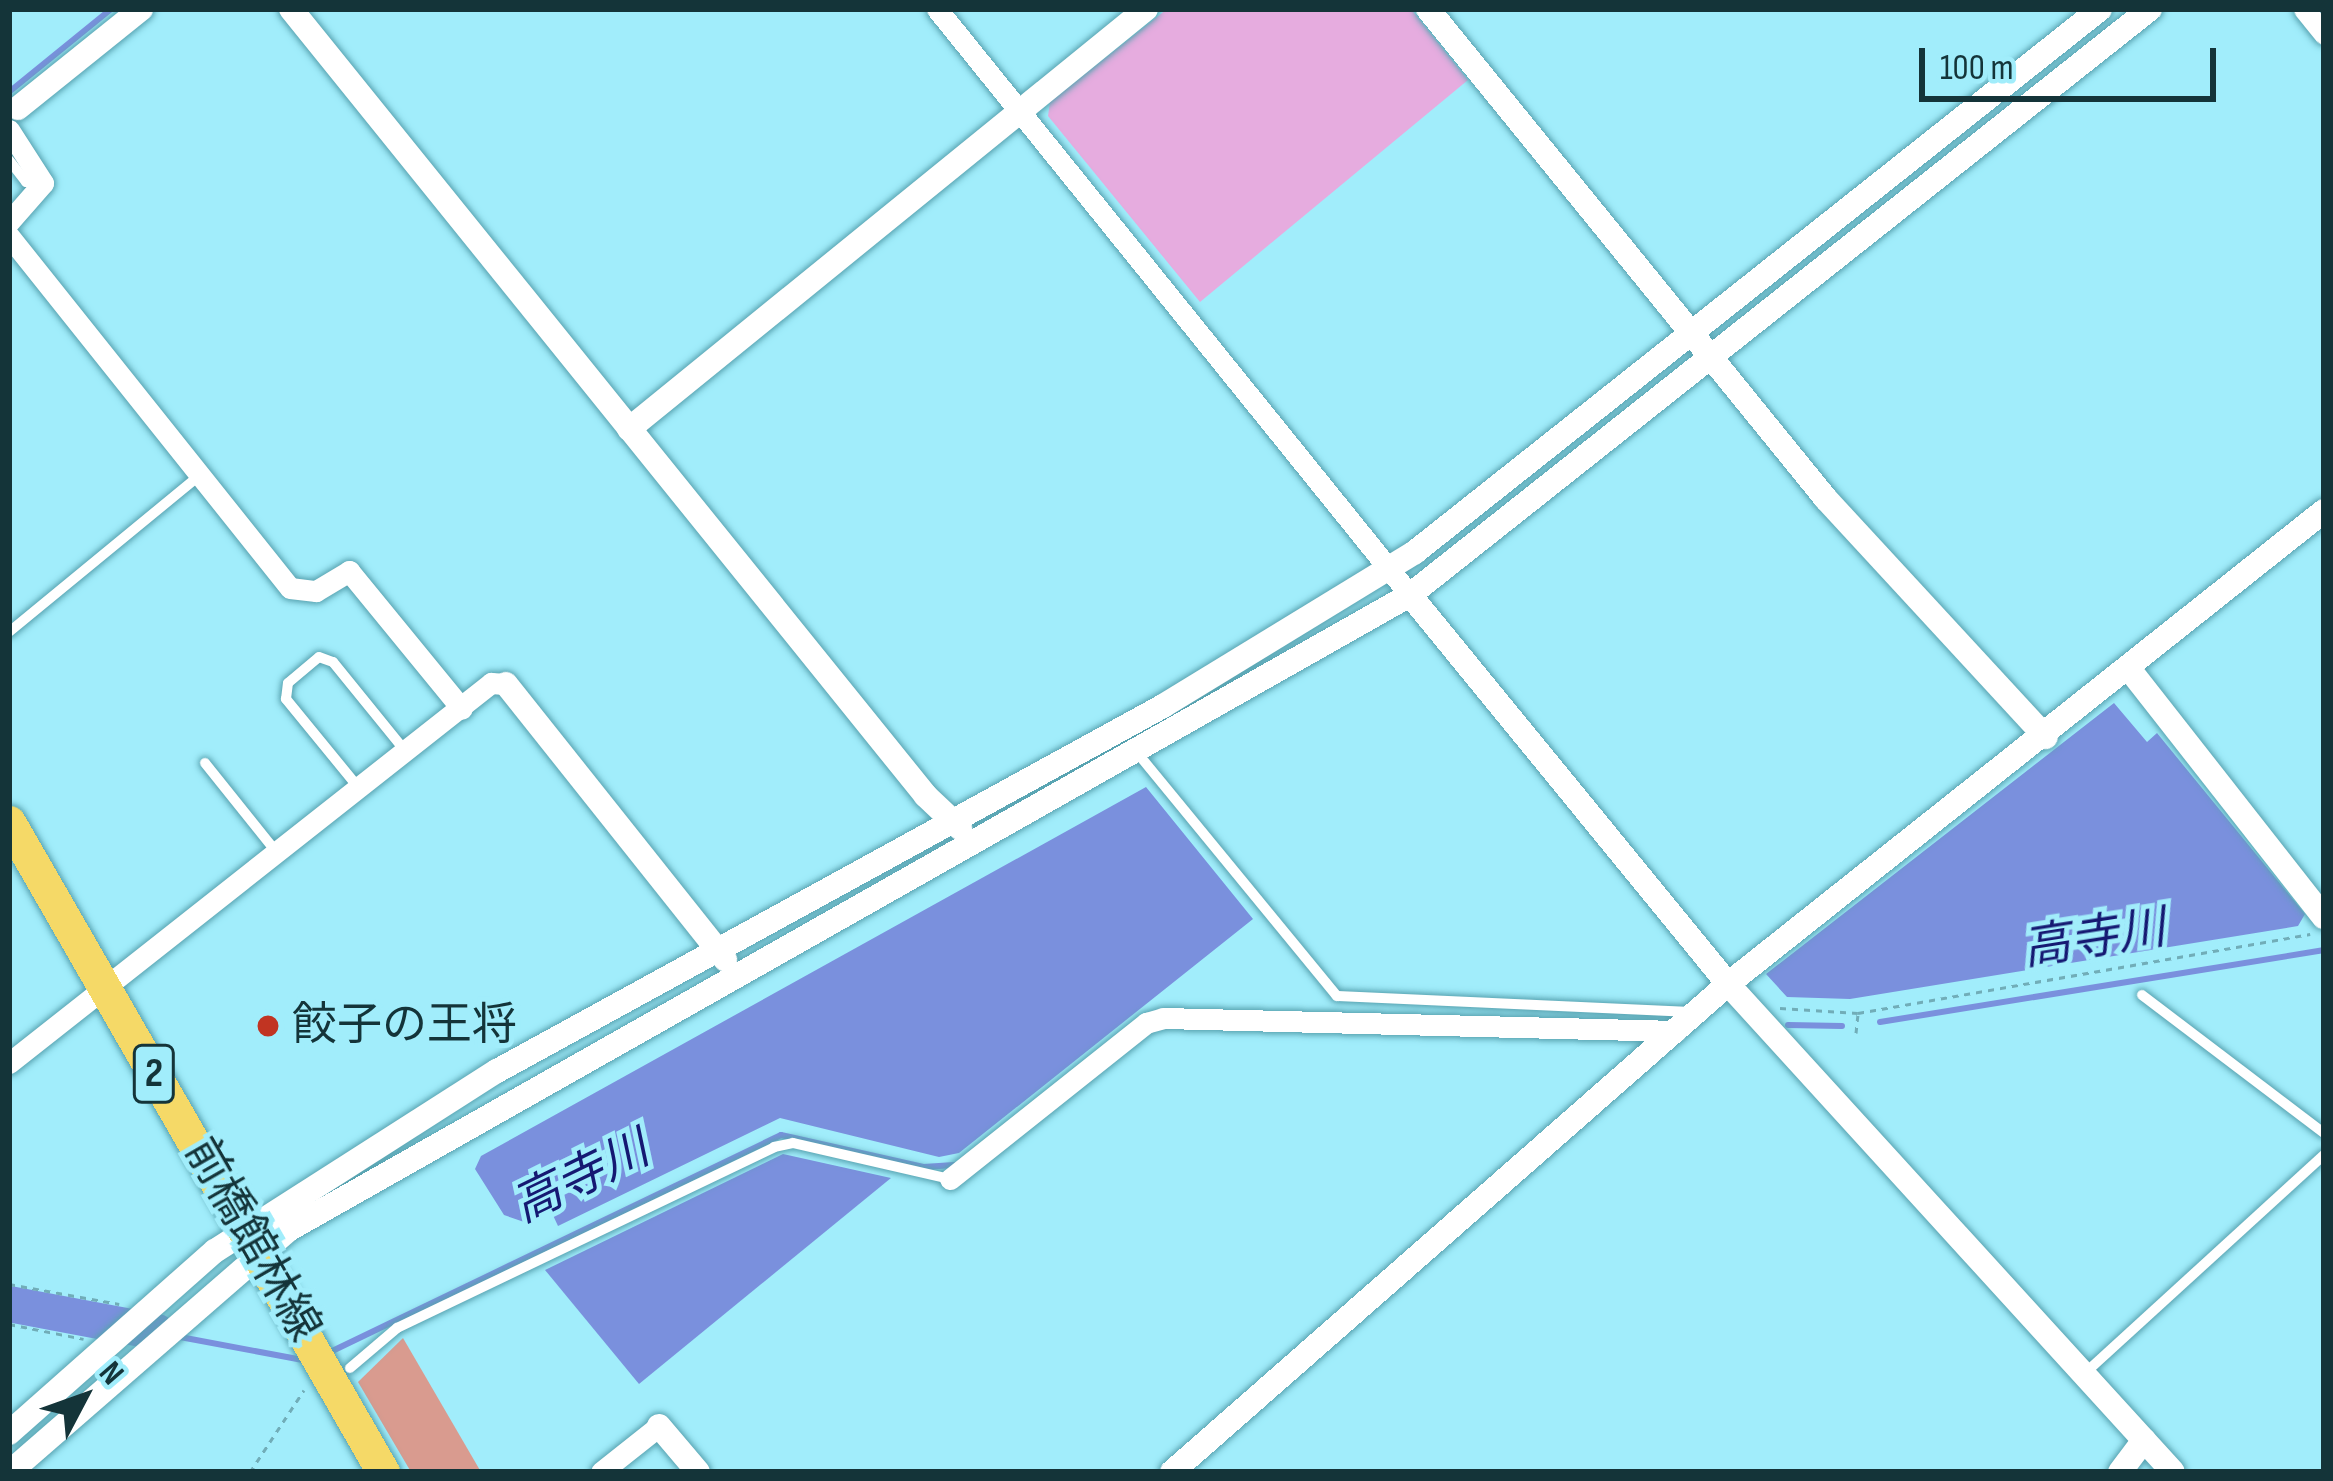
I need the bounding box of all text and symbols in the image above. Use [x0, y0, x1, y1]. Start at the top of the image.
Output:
scale bar [1925, 24, 2222, 98]
text: 100 m [1940, 47, 2014, 90]
water label: 高寺川 [2018, 899, 2170, 979]
place label: 餃子の王将 [292, 999, 517, 1053]
marker: 餃子の王将 [255, 1013, 281, 1039]
road number: 2 [130, 1038, 178, 1110]
water label: 高寺川 [504, 1121, 658, 1235]
street label: 前橋館林線 [172, 1129, 332, 1351]
north arrow [24, 1337, 144, 1457]
text: N [90, 1354, 132, 1393]

